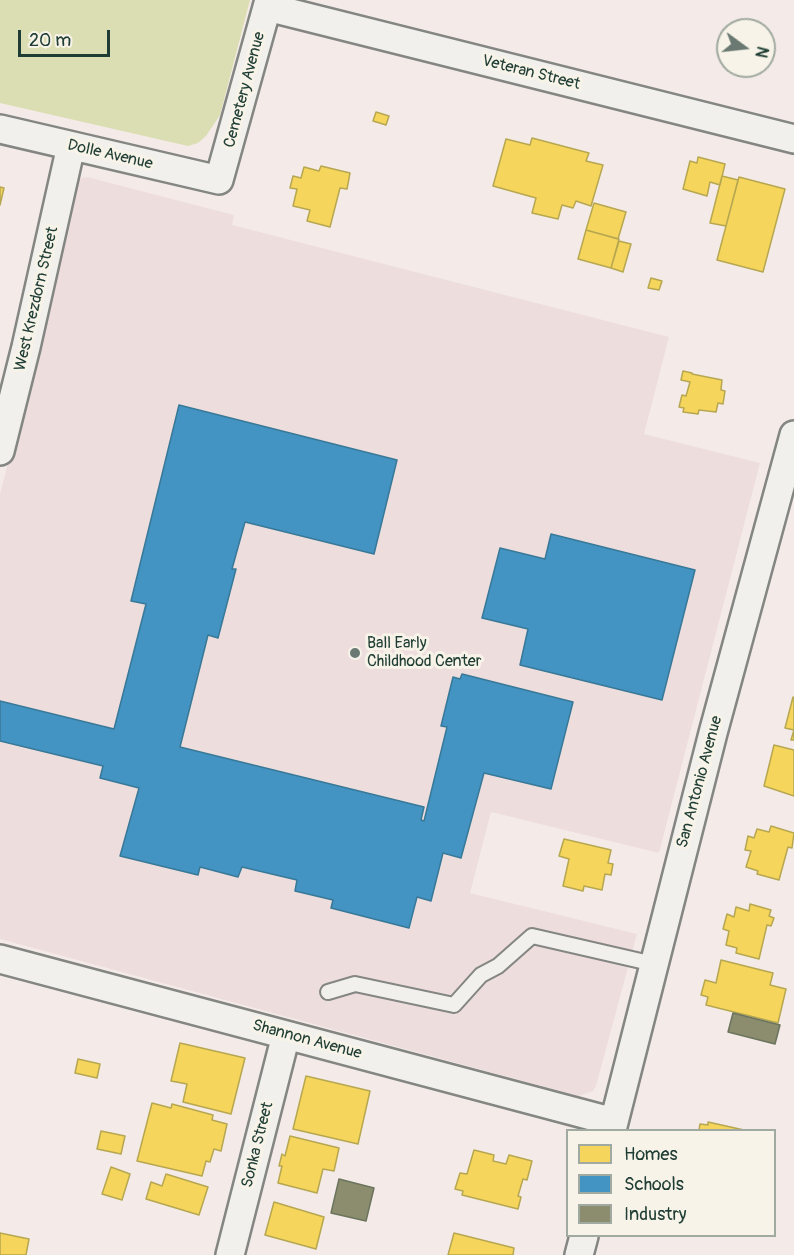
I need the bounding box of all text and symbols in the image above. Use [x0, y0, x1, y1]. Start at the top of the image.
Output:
scale bar [21, 18, 112, 56]
north arrow [716, 18, 776, 78]
text: 20 m [29, 29, 71, 52]
street label: Cemetery Avenue [220, 30, 270, 150]
text: N [750, 44, 773, 60]
street label: Veteran Street [480, 52, 582, 94]
street label: Dolle Avenue [66, 136, 154, 174]
street label: West Krezdorn Street [11, 225, 63, 373]
place label: Ball Early Childhood Center [367, 634, 481, 672]
marker: Ball Early Childhood Center [348, 646, 362, 660]
street label: San Antonio Avenue [673, 714, 727, 850]
street label: Shannon Avenue [250, 1016, 364, 1064]
street label: Sonka Street [238, 1100, 278, 1190]
legend [566, 1129, 776, 1237]
text: Homes [624, 1143, 677, 1166]
text: Schools [624, 1173, 684, 1196]
text: Industry [624, 1203, 687, 1226]

